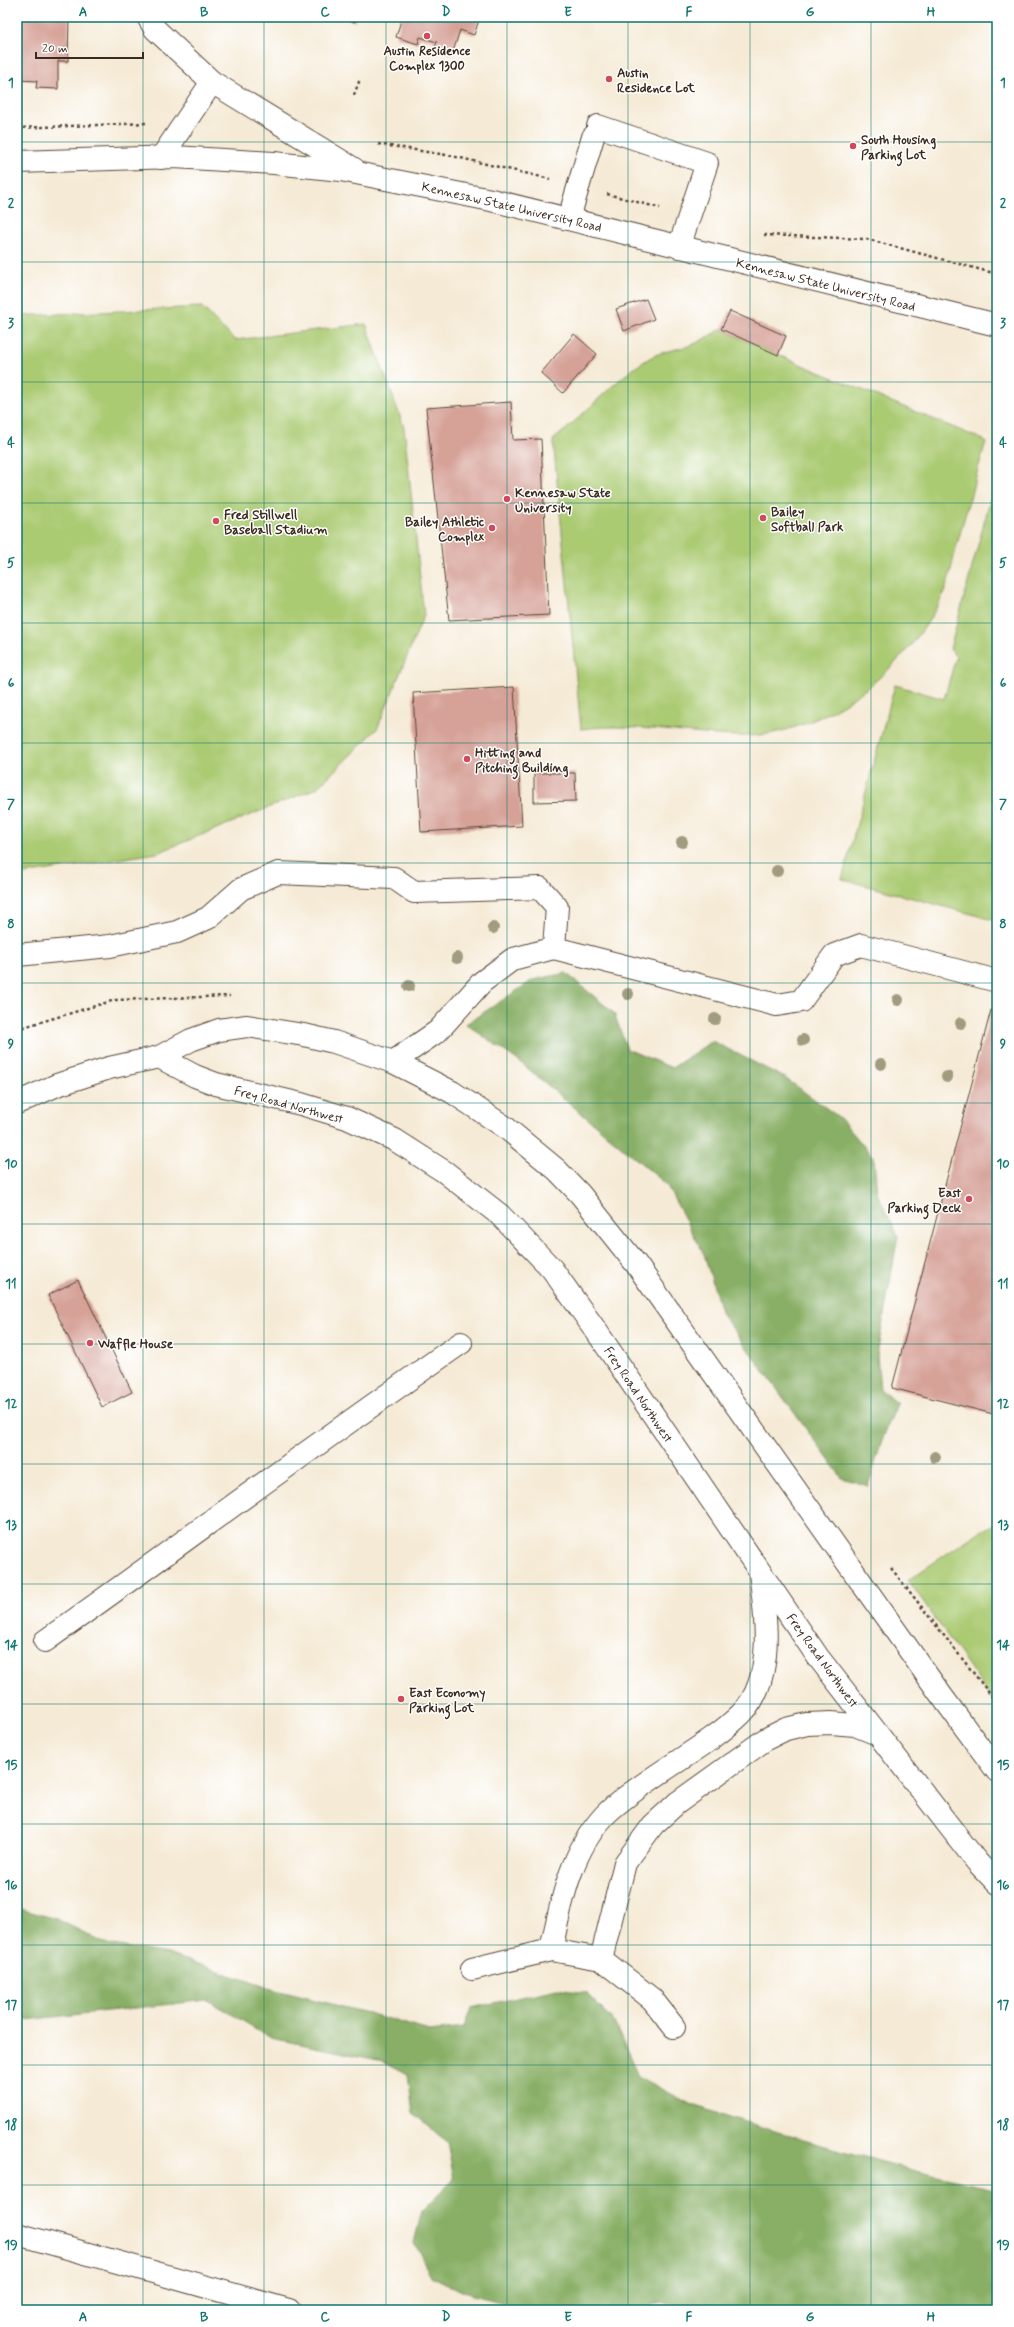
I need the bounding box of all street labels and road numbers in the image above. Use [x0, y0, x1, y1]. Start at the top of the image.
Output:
street label: Kennesaw State University Road [420, 178, 603, 236]
street label: Kennesaw State University Road [734, 255, 917, 316]
street label: Frey Road Northwest [232, 1083, 345, 1128]
street label: Frey Road Northwest [599, 1343, 676, 1446]
street label: Frey Road Northwest [782, 1610, 862, 1711]

